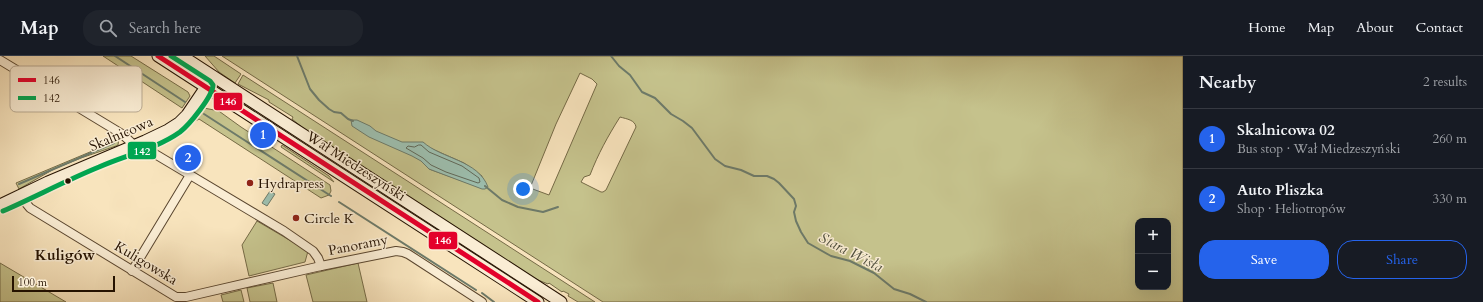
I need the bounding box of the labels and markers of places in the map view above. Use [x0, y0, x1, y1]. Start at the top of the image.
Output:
pin: 1 [250, 120, 276, 150]
pin: 2 [175, 143, 201, 173]
place label: Hydrapress [258, 174, 324, 193]
unlabelled marker [63, 176, 73, 186]
marker: Hydrapress [245, 178, 255, 188]
place label: Circle K [304, 209, 355, 228]
marker: Circle K [291, 213, 301, 223]

